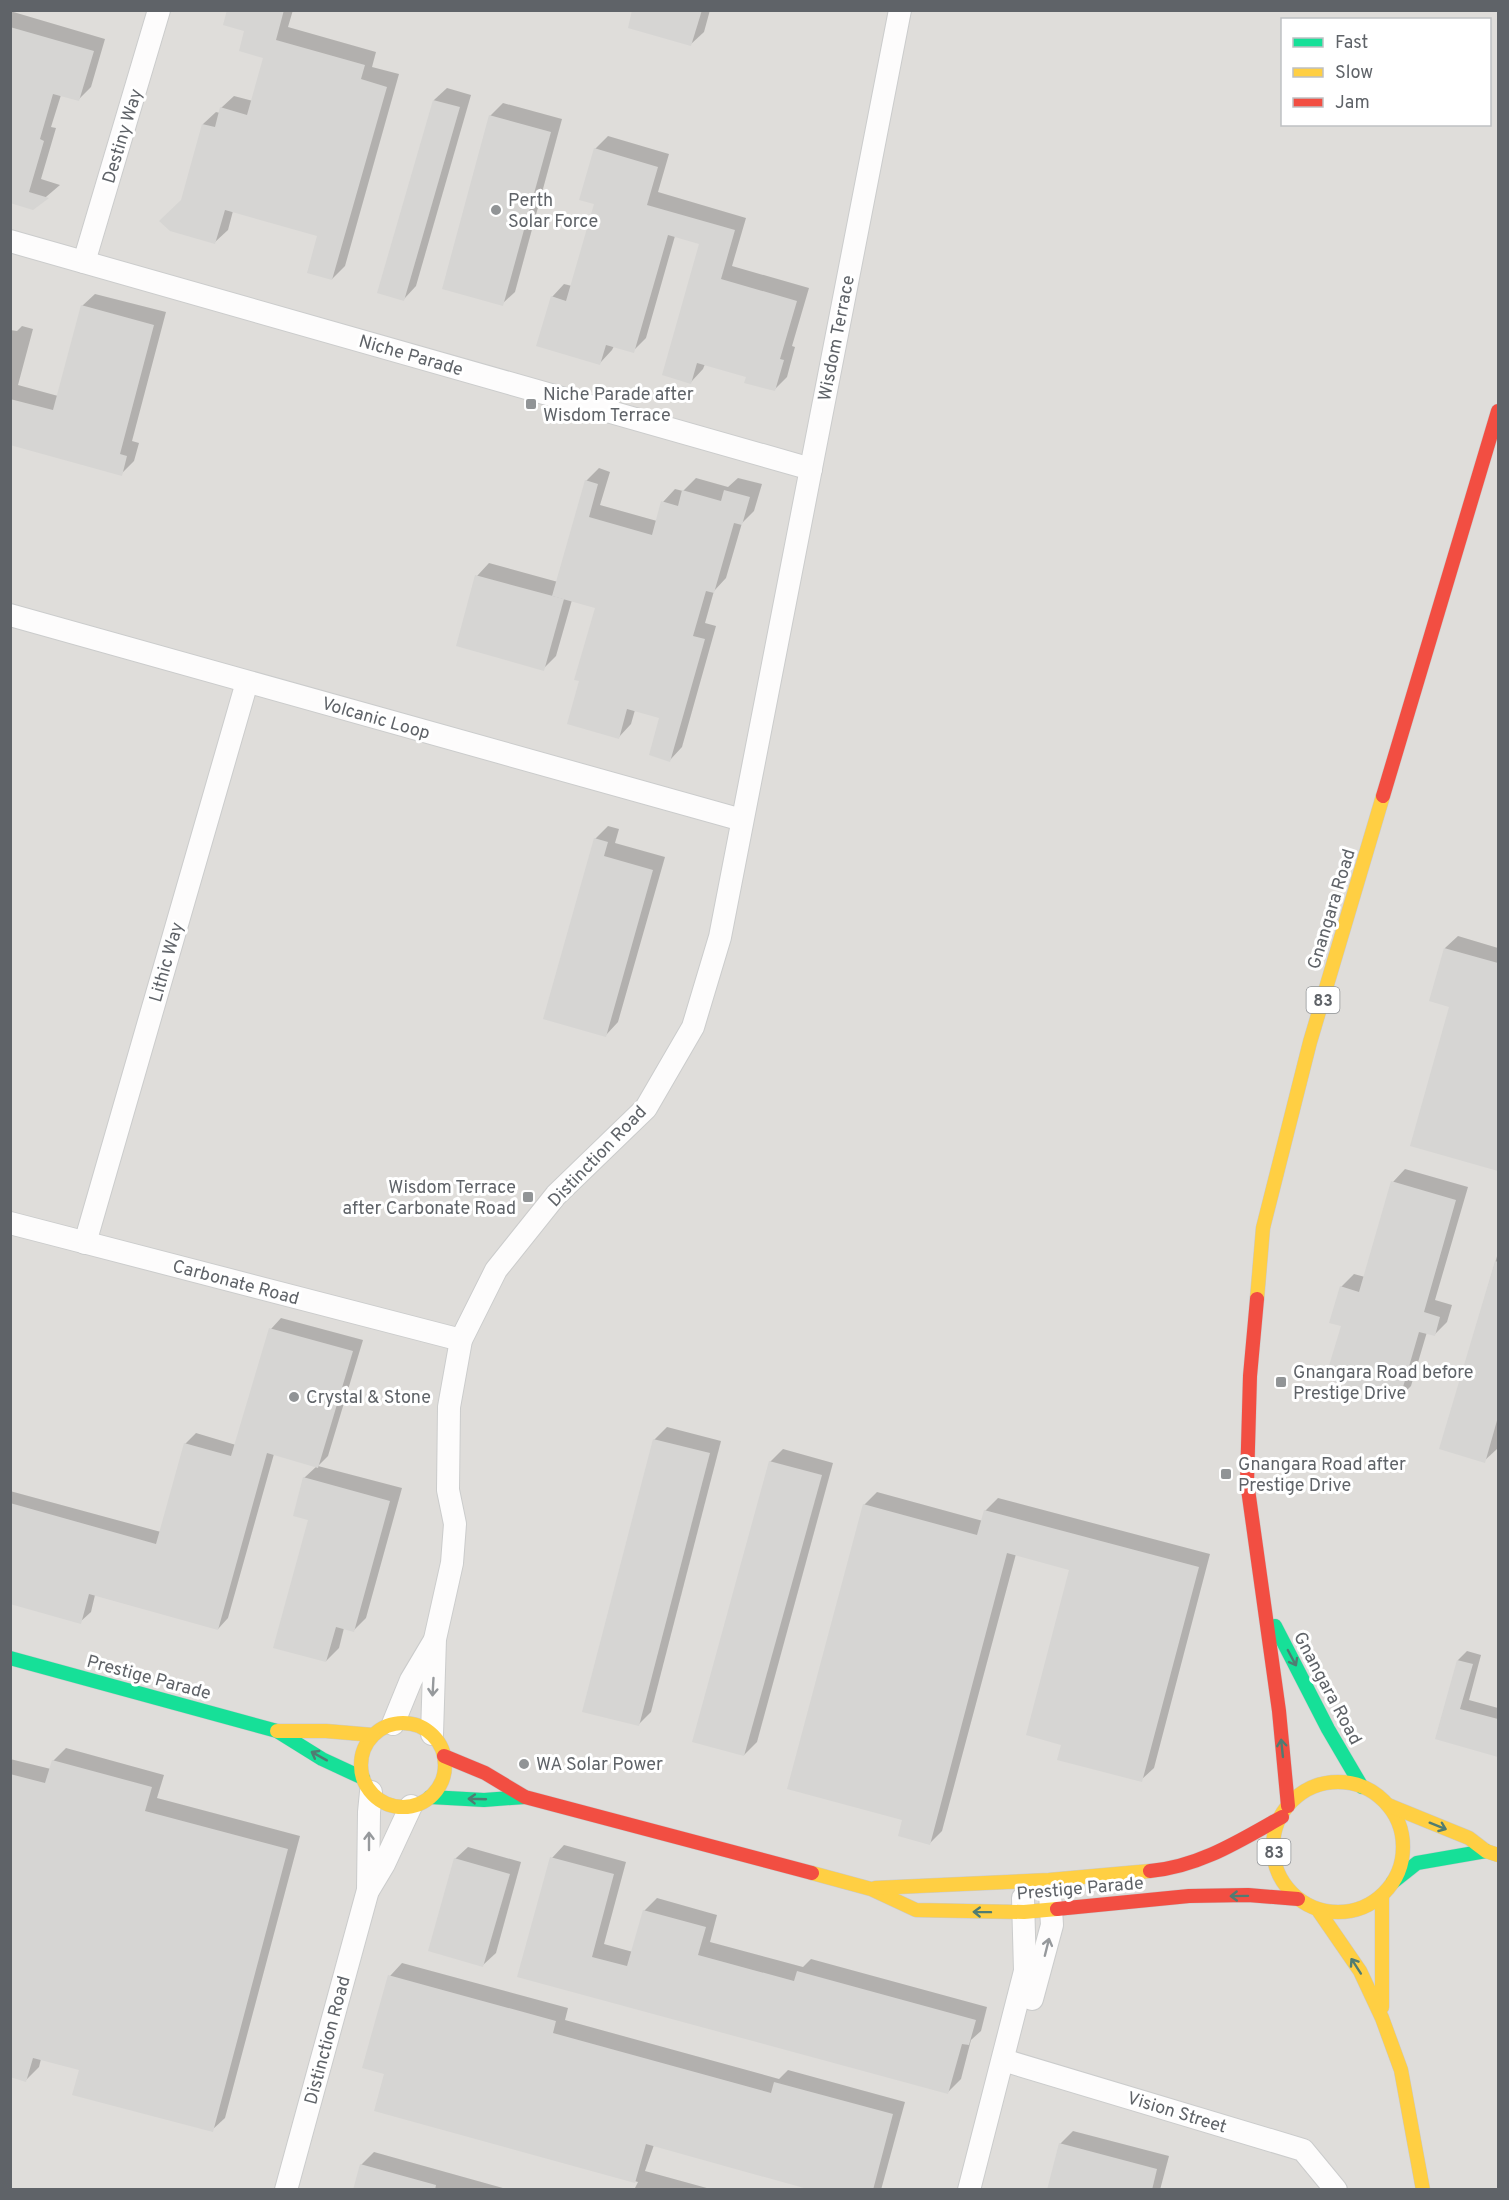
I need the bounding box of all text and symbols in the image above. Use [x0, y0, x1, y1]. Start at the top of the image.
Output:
legend [1281, 18, 1491, 126]
text: Fast [1335, 32, 1368, 55]
text: Slow [1335, 62, 1373, 85]
street label: Destiny Way [98, 86, 149, 187]
text: Jam [1335, 92, 1370, 115]
place label: Perth Solar Force [508, 190, 598, 234]
marker: Perth Solar Force [489, 203, 503, 217]
street label: Wisdom Terrace [814, 273, 861, 403]
street label: Niche Parade [356, 331, 465, 382]
place label: Niche Parade after Wisdom Terrace [543, 384, 694, 428]
marker: Niche Parade after Wisdom Terrace [524, 397, 538, 411]
street label: Volcanic Loop [319, 693, 432, 746]
street label: Gnangara Road [1303, 846, 1362, 972]
street label: Lithic Way [145, 920, 190, 1005]
road number: 83 [1306, 987, 1340, 1013]
street label: Distinction Road [544, 1101, 652, 1213]
place label: Wisdom Terrace after Carbonate Road [342, 1177, 516, 1221]
marker: Wisdom Terrace after Carbonate Road [521, 1190, 535, 1204]
street label: Carbonate Road [170, 1255, 301, 1311]
place label: Gnangara Road before Prestige Drive [1293, 1362, 1473, 1406]
marker: Gnangara Road before Prestige Drive [1274, 1375, 1288, 1389]
place label: Crystal & Stone [306, 1387, 431, 1410]
marker: Crystal & Stone [287, 1390, 301, 1404]
place label: Gnangara Road after Prestige Drive [1238, 1454, 1406, 1498]
marker: Gnangara Road after Prestige Drive [1219, 1467, 1233, 1481]
street label: Gnangara Road [1287, 1628, 1366, 1749]
one-way arrow [1286, 1648, 1298, 1666]
street label: Prestige Parade [84, 1651, 213, 1706]
one-way arrow [427, 1676, 438, 1696]
one-way arrow [1276, 1738, 1287, 1758]
one-way arrow [311, 1750, 328, 1762]
place label: WA Solar Power [536, 1754, 663, 1777]
marker: WA Solar Power [517, 1757, 531, 1771]
one-way arrow [468, 1794, 488, 1805]
one-way arrow [1429, 1821, 1447, 1832]
one-way arrow [363, 1832, 375, 1852]
road number: 83 [1258, 1839, 1290, 1865]
street label: Prestige Parade [1016, 1872, 1145, 1907]
one-way arrow [1230, 1890, 1250, 1902]
one-way arrow [972, 1906, 992, 1917]
one-way arrow [1041, 1938, 1053, 1957]
one-way arrow [1350, 1957, 1363, 1974]
street label: Distinction Road [300, 1973, 357, 2107]
street label: Vision Street [1124, 2087, 1229, 2140]

